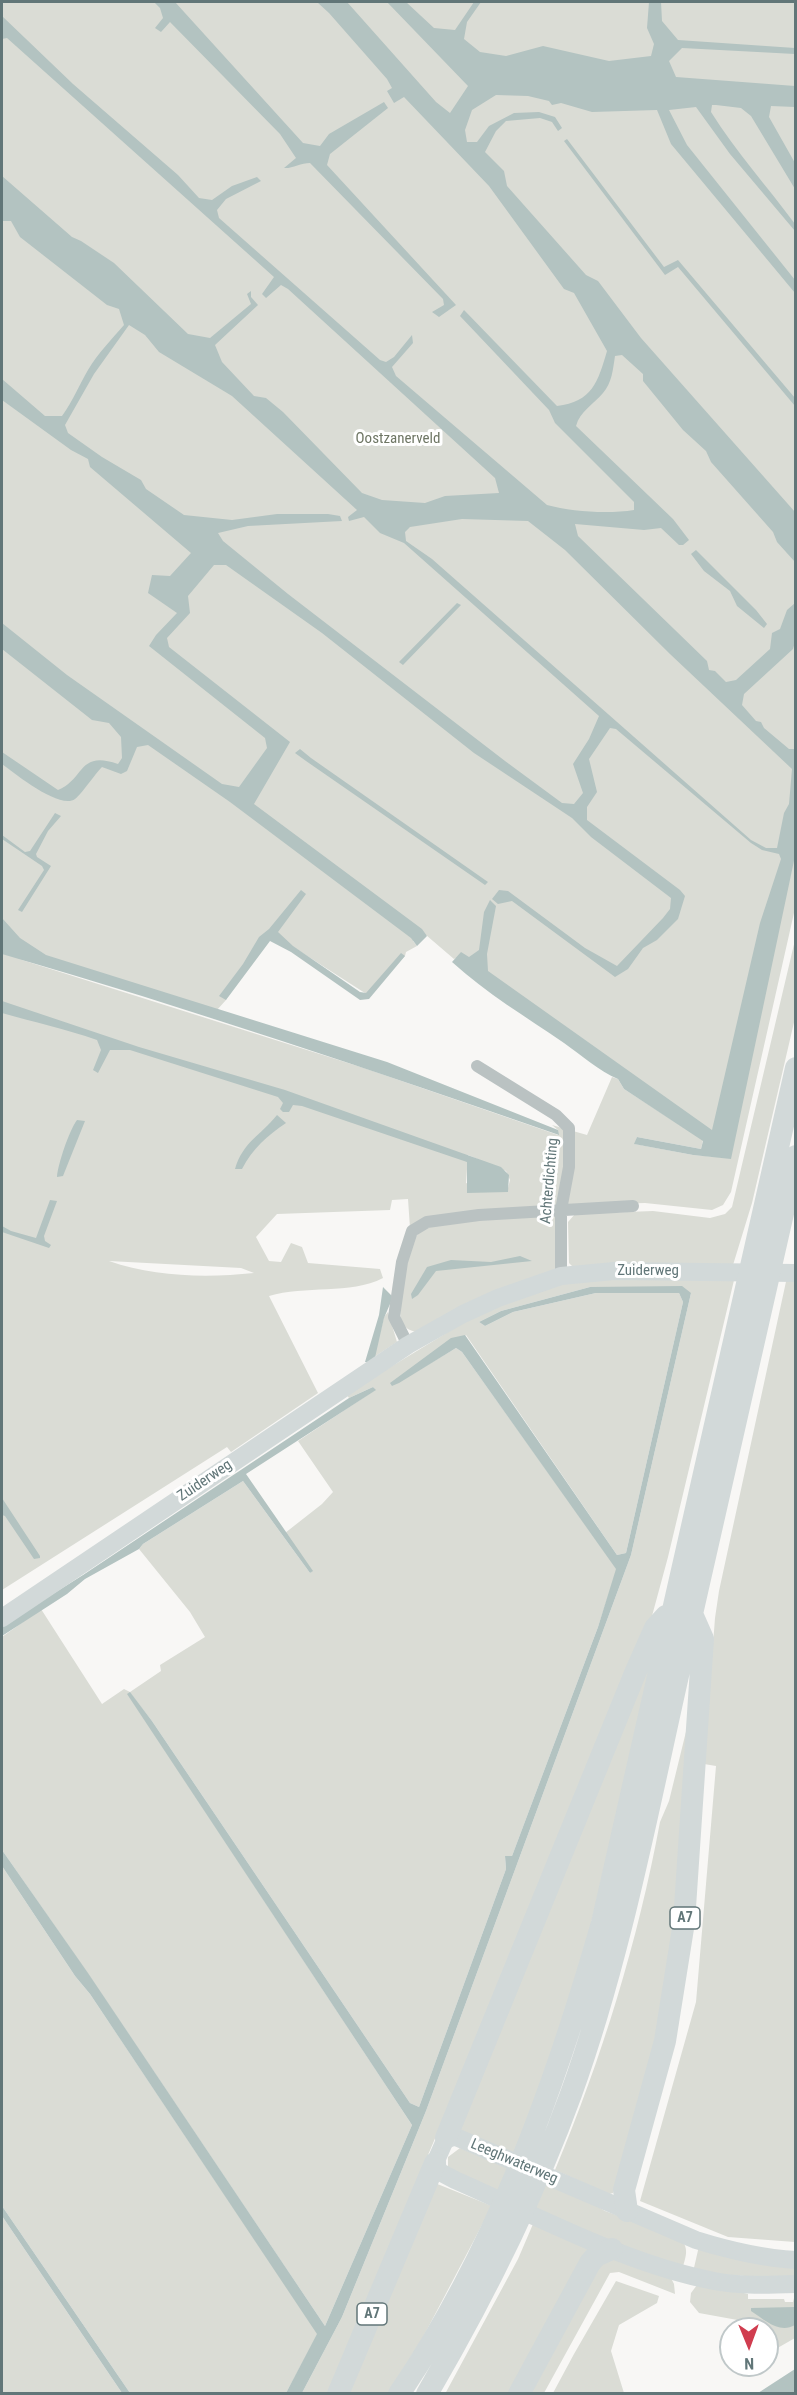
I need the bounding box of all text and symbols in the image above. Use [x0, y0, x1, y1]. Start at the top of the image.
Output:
park label: Oostzanerveld [356, 430, 440, 448]
street label: Achterdichting [537, 1137, 563, 1225]
street label: Zuiderweg [617, 1262, 679, 1280]
street label: Zuiderweg [174, 1456, 236, 1506]
road number: A7 [670, 1907, 700, 1929]
street label: Leeghwaterweg [468, 2136, 560, 2188]
road number: A7 [357, 2303, 387, 2325]
north arrow [719, 2317, 779, 2377]
text: N [744, 2354, 754, 2373]

